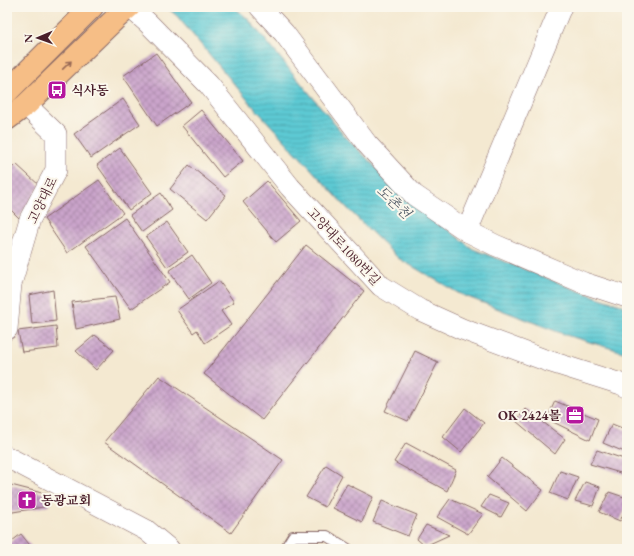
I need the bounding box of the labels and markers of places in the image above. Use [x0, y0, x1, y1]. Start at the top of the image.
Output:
bus stop icon: 식사동 [46, 79, 68, 101]
place label: 식사동 [71, 82, 109, 99]
office icon: OK 2424몰 [564, 404, 586, 426]
place label: OK 2424몰 [498, 407, 561, 424]
church icon: 동광교회 [16, 489, 38, 511]
place label: 동광교회 [41, 492, 91, 509]

